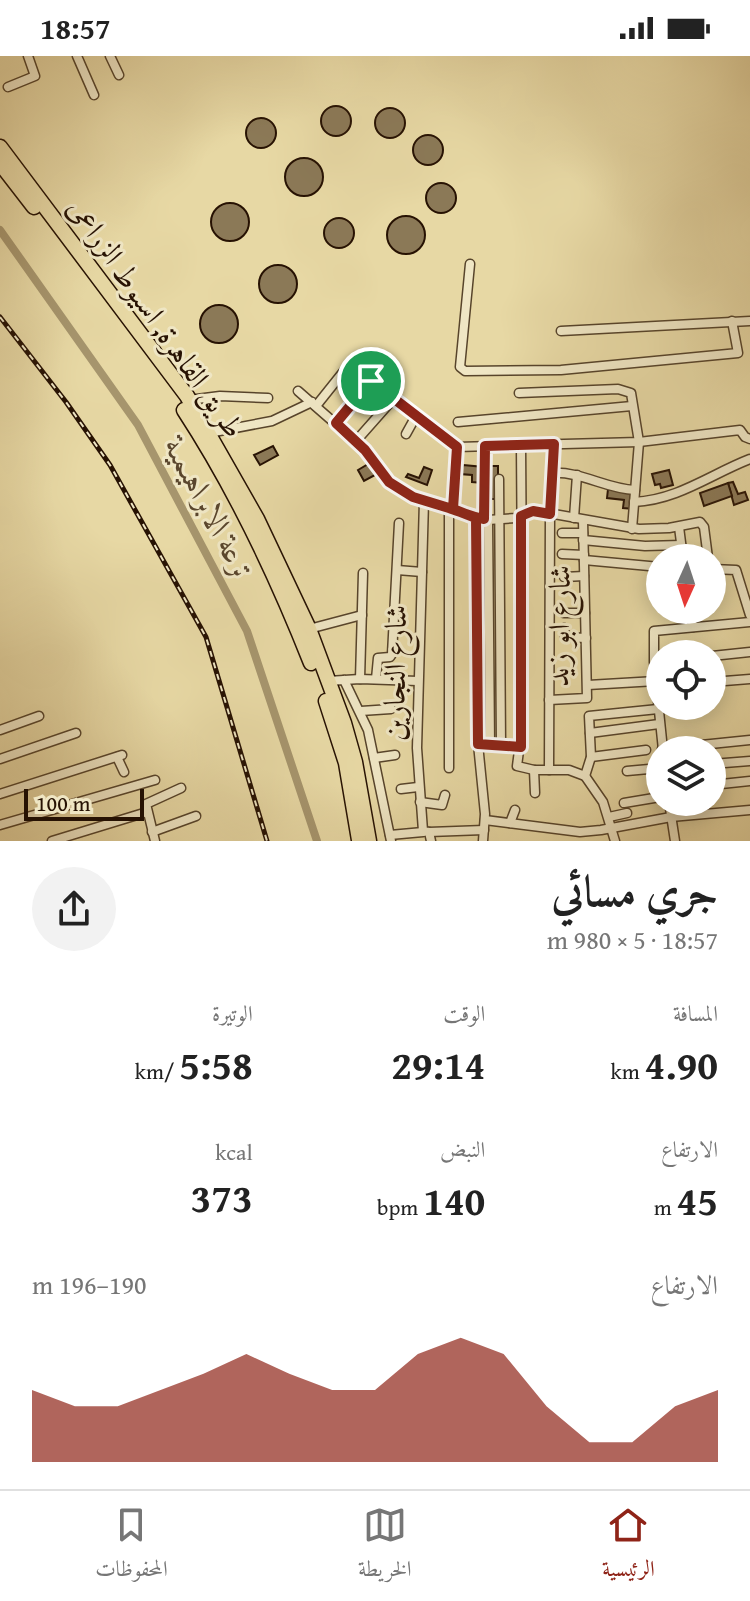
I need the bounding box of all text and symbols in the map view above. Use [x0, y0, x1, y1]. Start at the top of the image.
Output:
text: 18:57 [40, 6, 111, 50]
street label: طريق القاهرة, اسيوط الزراعى [57, 188, 256, 446]
pin [337, 347, 405, 415]
icon: arrive [349, 359, 393, 403]
water label: ترعة الابراهيمية [151, 426, 268, 589]
north arrow [646, 544, 726, 624]
map controls [646, 544, 726, 816]
street label: شارع ابو زيد [535, 565, 585, 687]
street label: شارع النجارين [371, 604, 421, 742]
button: locate [646, 640, 726, 720]
button: layers [646, 736, 726, 816]
scale bar [24, 785, 144, 821]
text: 100 m [36, 787, 91, 819]
text: جري مسائي [552, 858, 718, 922]
button: share [32, 867, 116, 951]
text: 18:57 · 5 × 980 m [547, 920, 718, 959]
text: الوتيرة [212, 997, 253, 1029]
text: الوقت [443, 997, 485, 1029]
text: المسافة [673, 997, 718, 1029]
text: 5:58 [179, 1035, 253, 1094]
text: 29:14 [391, 1035, 485, 1094]
text: 4.90 [645, 1035, 718, 1094]
text: /km [135, 1055, 179, 1087]
text: km [611, 1055, 645, 1087]
text: النبض [440, 1133, 485, 1165]
text: الارتفاع [661, 1133, 718, 1165]
text: kcal [215, 1136, 253, 1168]
text: 373 [191, 1168, 253, 1227]
text: 140 [423, 1171, 485, 1230]
text: 45 [677, 1171, 718, 1230]
text: bpm [377, 1191, 423, 1223]
text: m [654, 1191, 677, 1223]
text: 190–196 m [32, 1265, 146, 1304]
text: الارتفاع [651, 1265, 718, 1304]
tab: المحفوظات [95, 1503, 168, 1590]
tab: الخريطة [358, 1503, 412, 1590]
tab: الرئيسية [602, 1503, 655, 1590]

